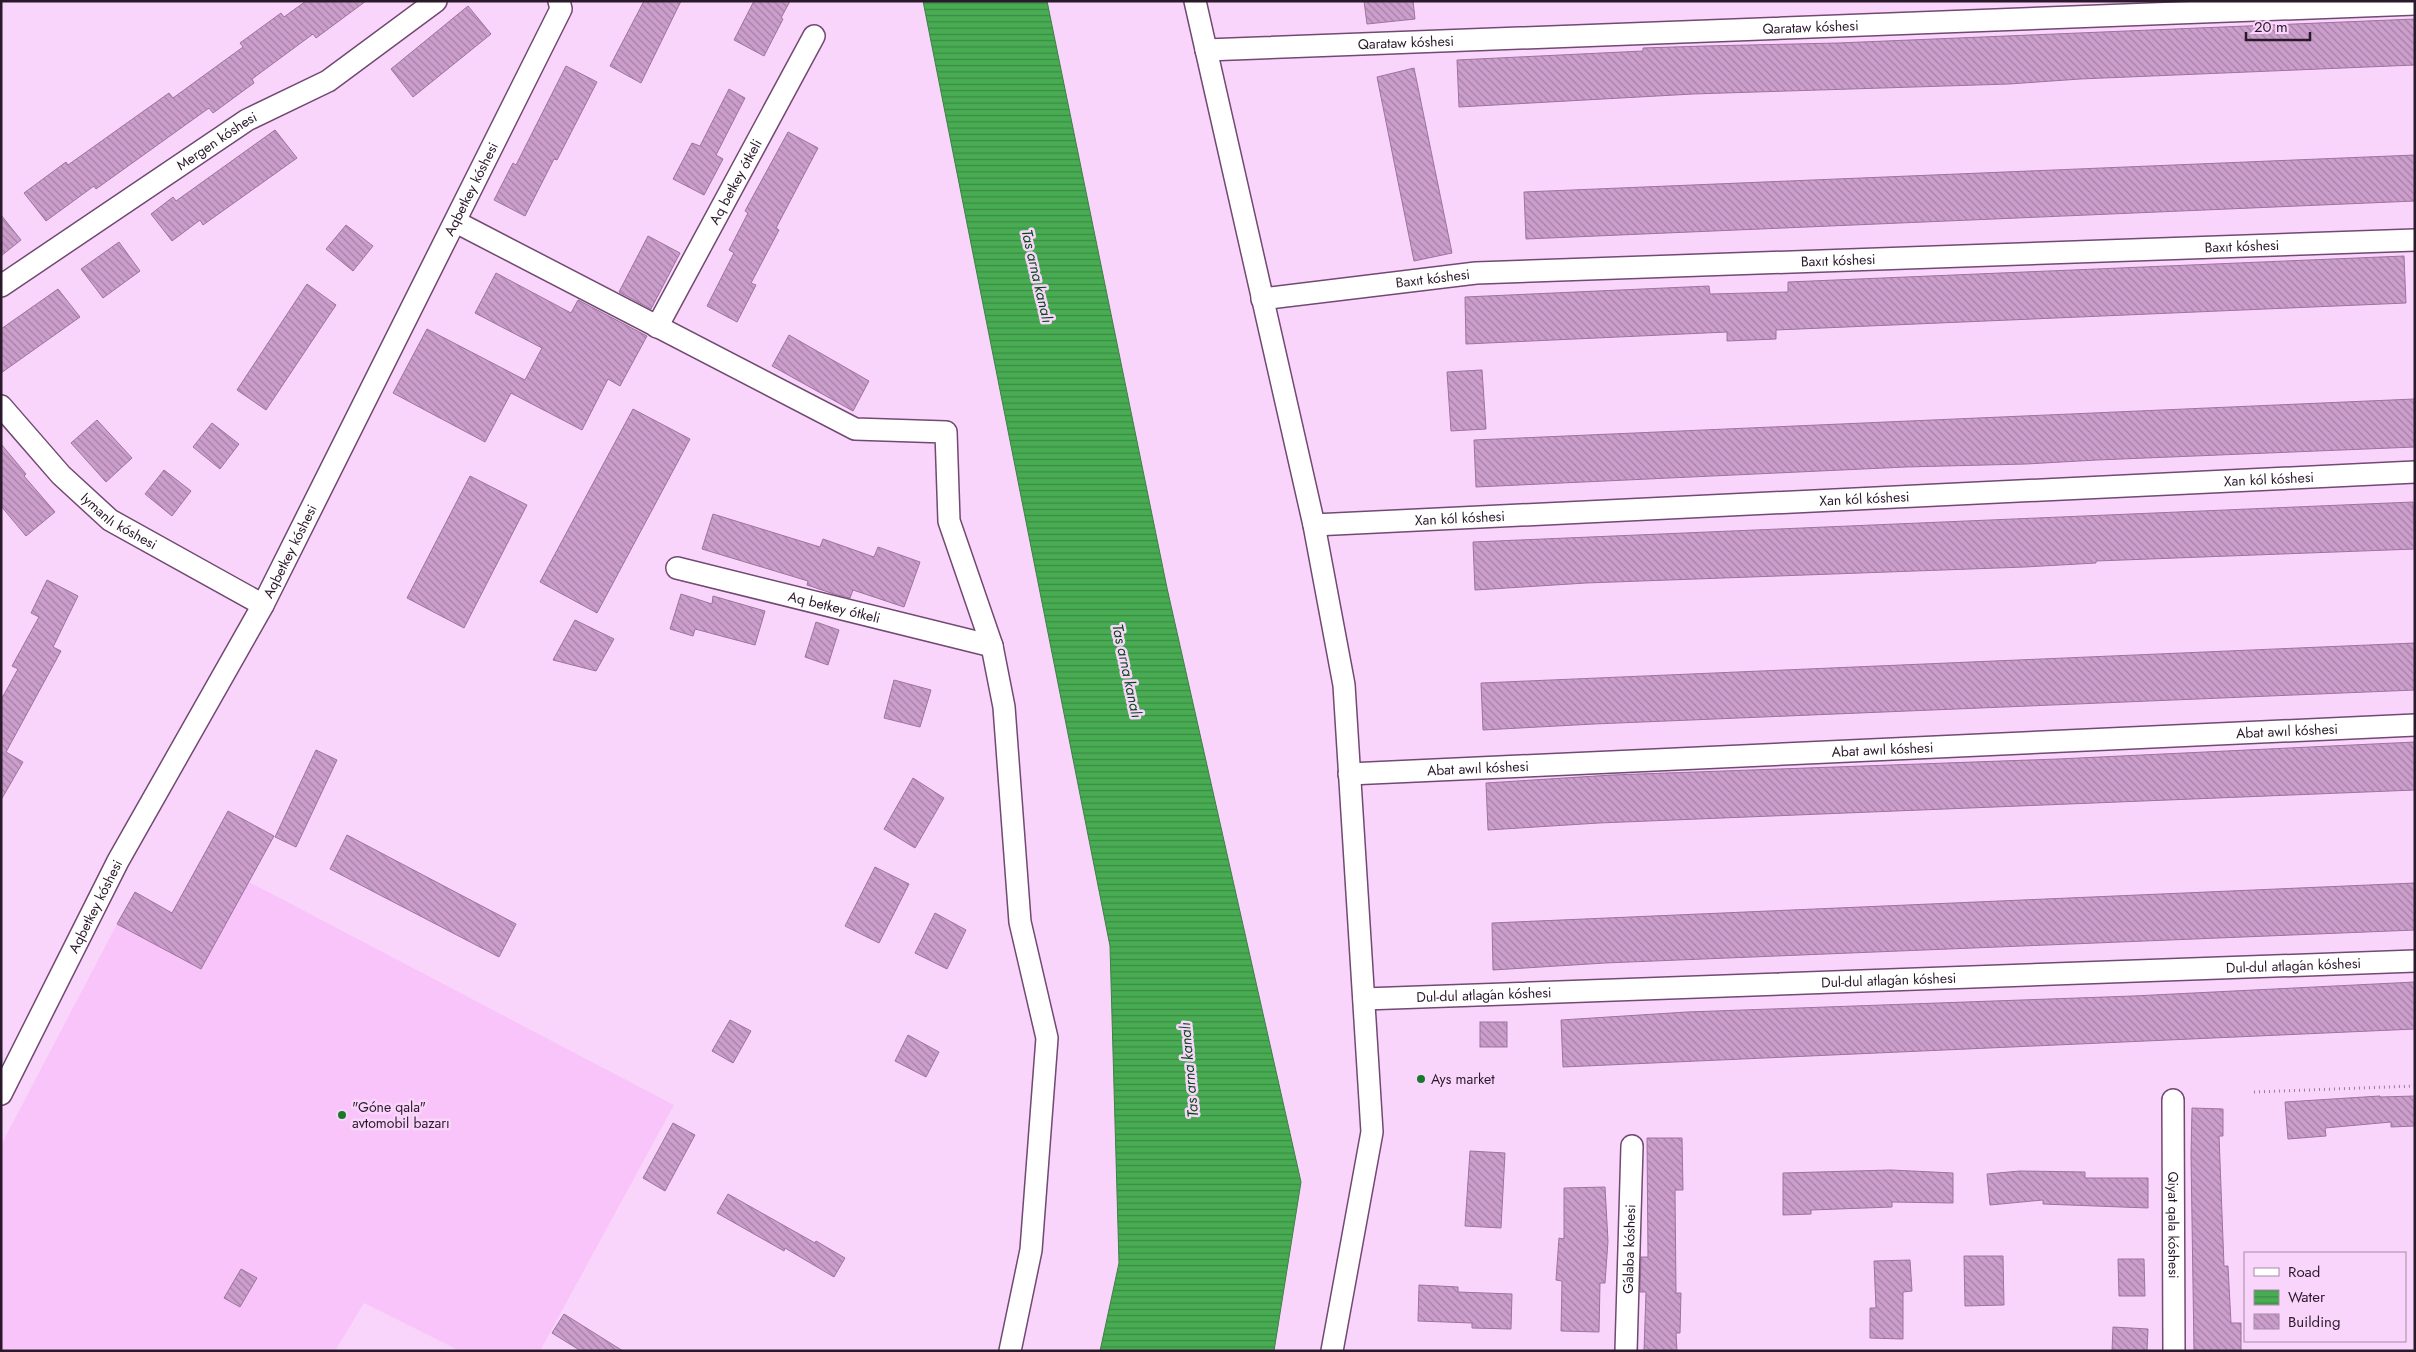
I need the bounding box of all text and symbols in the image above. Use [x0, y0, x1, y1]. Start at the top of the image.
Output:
scale bar [2246, 10, 2310, 42]
street label: Qarataw kóshesi [1762, 15, 1859, 39]
text: 20 m [2254, 16, 2288, 38]
street label: Qarataw kóshesi [1357, 31, 1454, 54]
street label: Mergen kóshesi [172, 107, 260, 175]
street label: Aq betkey ótkeli [704, 135, 767, 228]
street label: Aqbetkey kóshesi [439, 139, 503, 239]
water label: Tas arna kanalı [1016, 227, 1059, 325]
street label: Baxıt kóshesi [2204, 235, 2280, 257]
street label: Baxıt kóshesi [1800, 249, 1876, 272]
street label: Baxıt kóshesi [1394, 264, 1471, 293]
street label: Xan kól kóshesi [2223, 467, 2314, 491]
street label: Xan kól kóshesi [1819, 486, 1910, 511]
street label: Iymanlı kóshesi [76, 488, 161, 554]
street label: Aqbetkey kóshesi [258, 501, 322, 601]
street label: Xan kól kóshesi [1414, 506, 1505, 530]
street label: Aq betkey ótkeli [786, 586, 882, 628]
water label: Tas arna kanalı [1106, 622, 1148, 720]
street label: Abat awıl kóshesi [2236, 719, 2338, 743]
street label: Abat awıl kóshesi [1831, 737, 1934, 762]
street label: Abat awıl kóshesi [1426, 756, 1529, 780]
street label: Aqbetkey kóshesi [63, 856, 127, 957]
street label: Dul-dul atlaǵan kóshesi [2225, 953, 2361, 978]
street label: Dul-dul atlaǵan kóshesi [1821, 968, 1957, 992]
street label: Dul-dul atlaǵan kóshesi [1416, 982, 1552, 1007]
water label: Tas arna kanalı [1174, 1021, 1204, 1118]
place label: Ays market [1431, 1069, 1495, 1089]
marker: Ays market [1415, 1073, 1427, 1085]
place label: "Góne qala" avtomobil bazarı [352, 1097, 450, 1133]
marker: "Góne qala" avtomobil bazarı [336, 1109, 348, 1121]
street label: Qiyat qala kóshesi [2163, 1171, 2184, 1279]
street label: Ǵalaba kóshesi [1618, 1204, 1640, 1294]
legend [2244, 1252, 2406, 1342]
text: Road [2288, 1261, 2320, 1283]
text: Water [2288, 1286, 2326, 1308]
text: Building [2288, 1311, 2340, 1333]

